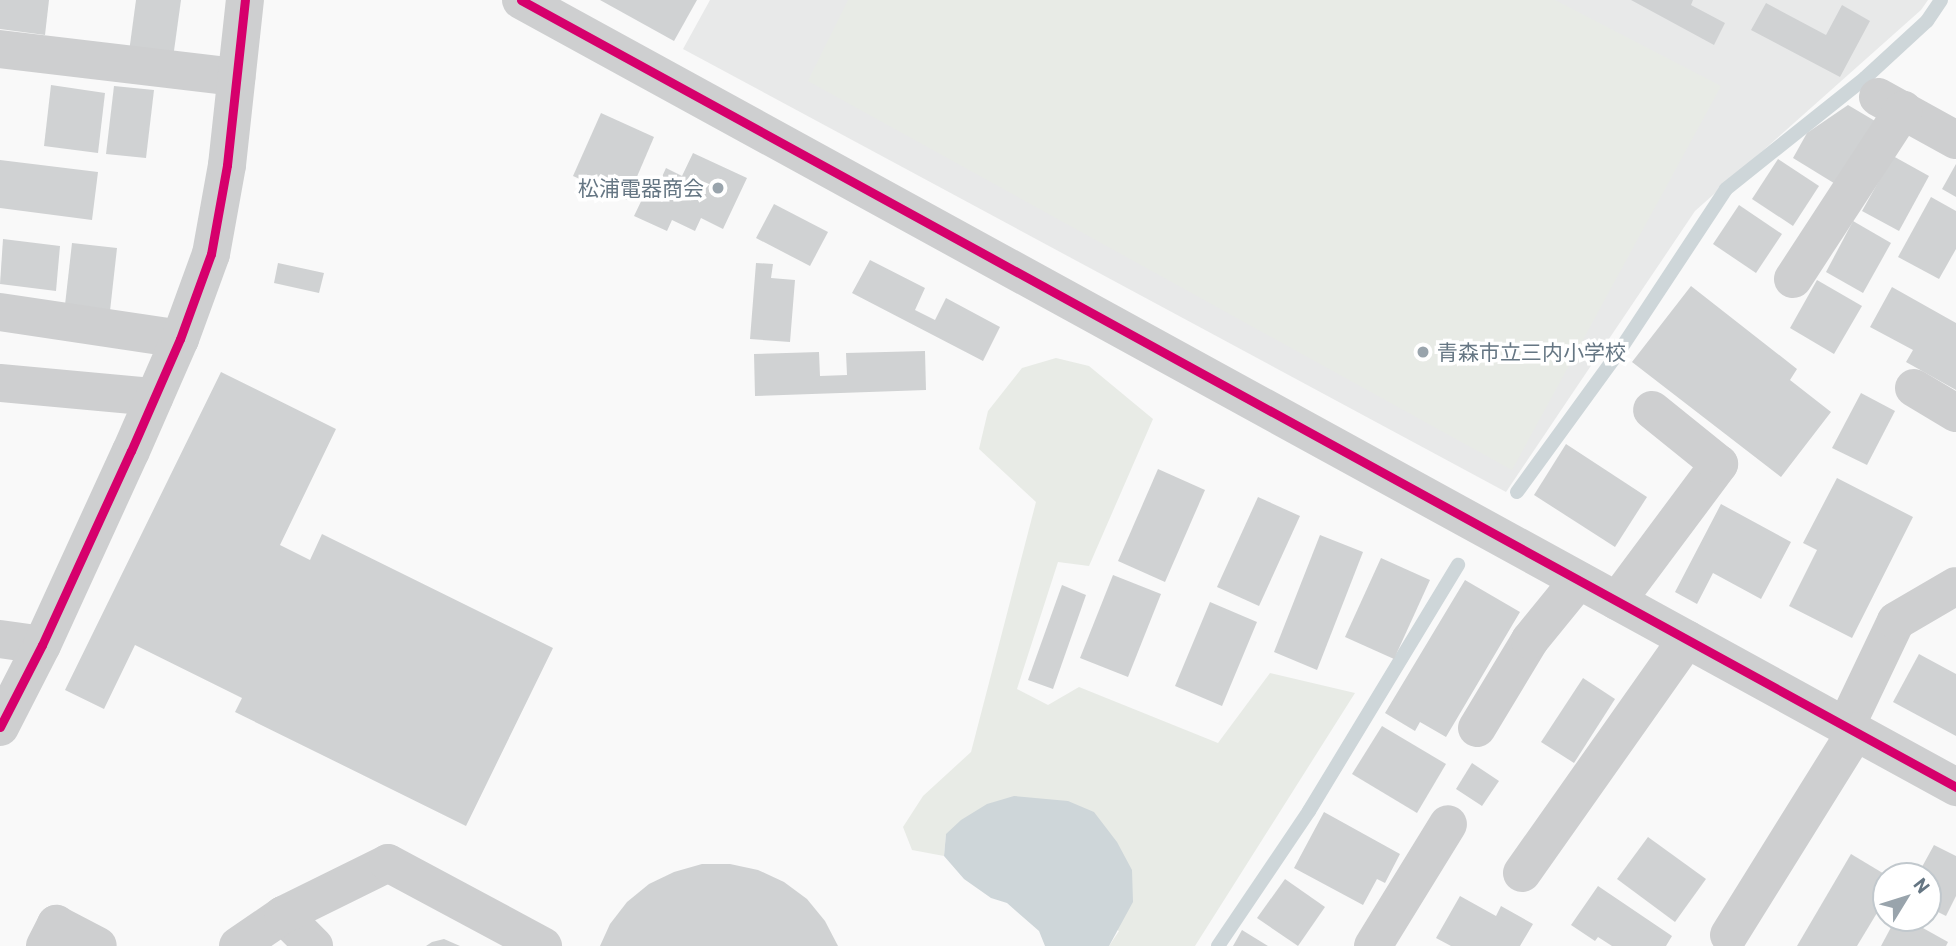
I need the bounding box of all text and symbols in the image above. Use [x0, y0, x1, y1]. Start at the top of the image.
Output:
place label: 松浦電器商会 [578, 175, 704, 201]
marker: 松浦電器商会 [710, 180, 726, 196]
place label: 青森市立三内小学校 [1437, 339, 1626, 365]
marker: 青森市立三内小学校 [1415, 344, 1431, 360]
north arrow [1872, 862, 1942, 932]
text: N [1909, 873, 1935, 897]

